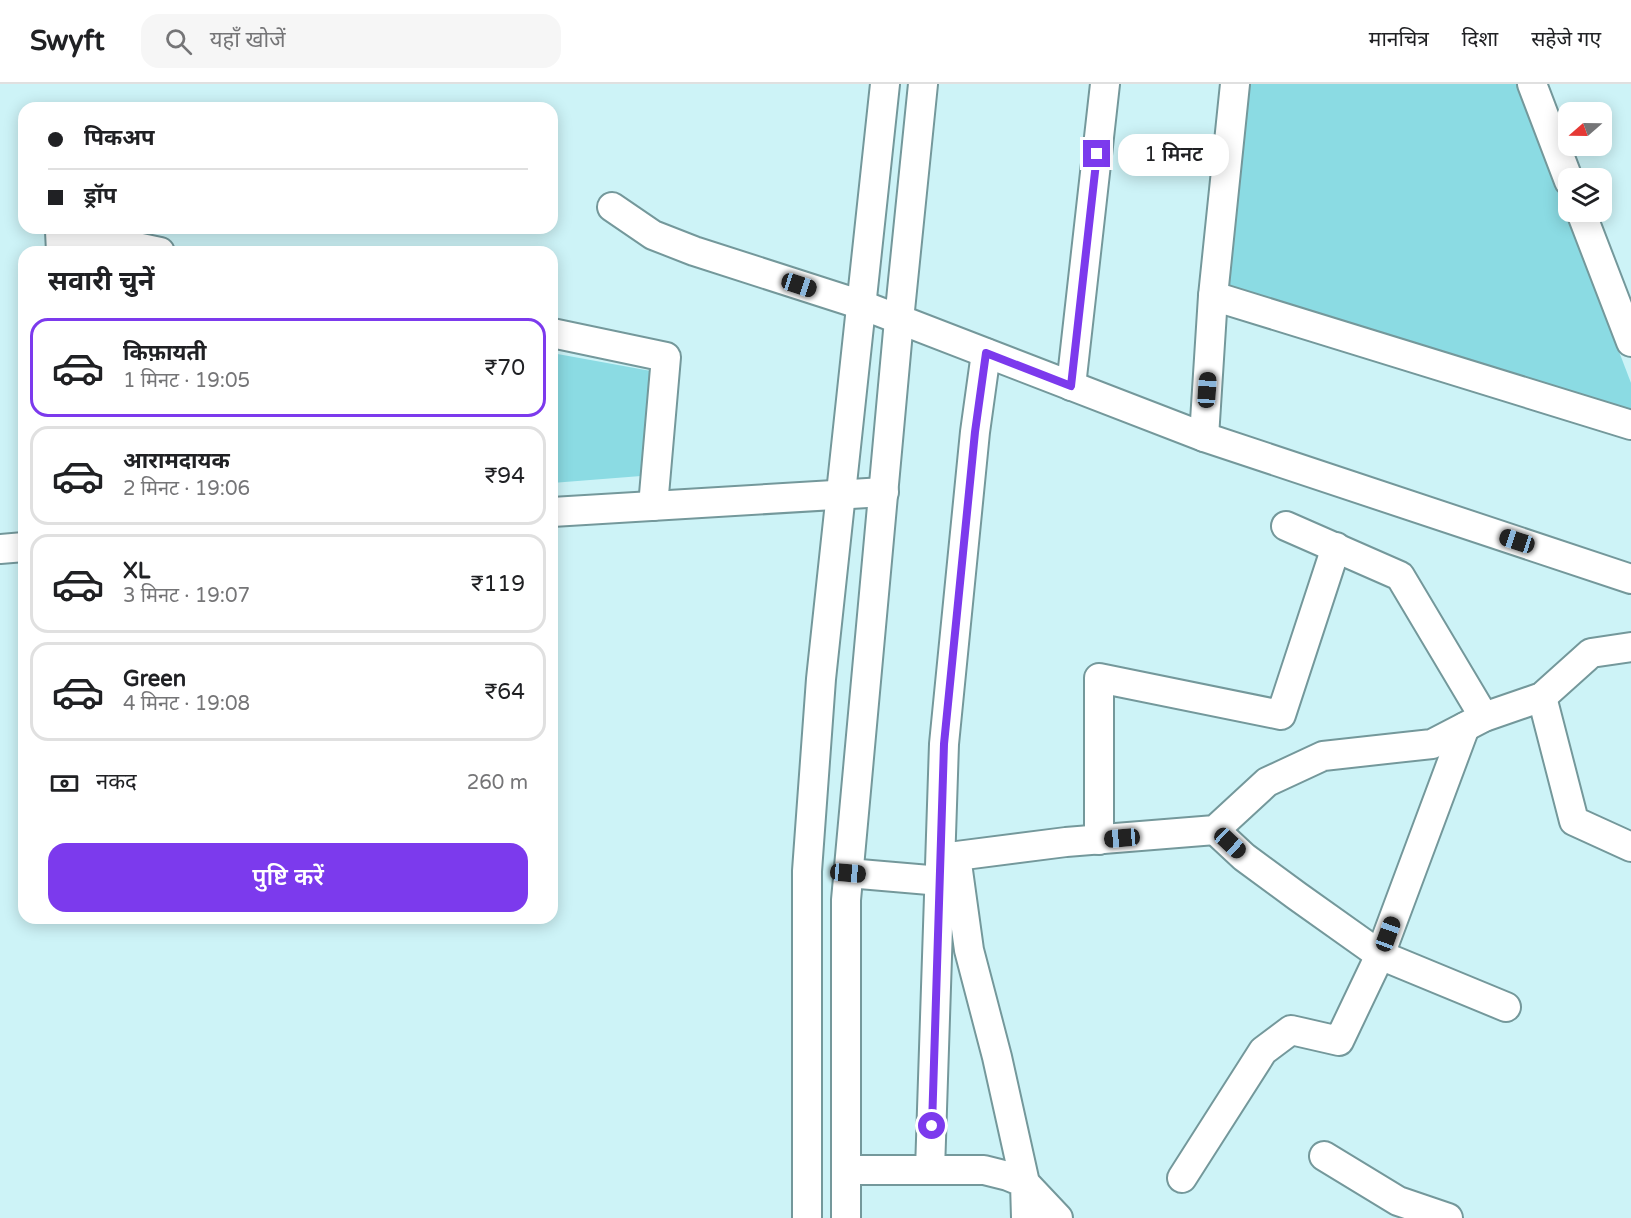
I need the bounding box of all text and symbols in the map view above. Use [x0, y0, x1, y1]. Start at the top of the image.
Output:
search box [141, 14, 561, 68]
text: Swyft [30, 24, 105, 58]
icon: search [162, 25, 195, 58]
text: यहाँ खोजें [210, 27, 286, 53]
text: मानचित्र [1369, 27, 1429, 52]
text: दिशा [1462, 27, 1498, 52]
text: सहेजे गए [1531, 27, 1601, 52]
north arrow [1558, 102, 1612, 156]
map controls [1558, 102, 1612, 222]
text: पिकअप [84, 125, 155, 151]
callout: 1 मिनट [1118, 133, 1229, 175]
route end [1083, 140, 1110, 167]
text: 1 मिनट [1144, 143, 1203, 167]
button: layers [1558, 168, 1612, 222]
text: ड्रॉप [84, 183, 117, 209]
text: सवारी चुनें [48, 265, 154, 298]
car [779, 271, 819, 299]
text: किफ़ायती [123, 340, 207, 366]
icon: car [51, 341, 105, 395]
text: ₹70 [484, 355, 525, 381]
text: 1 मिनट · 19:05 [123, 369, 250, 393]
car [1197, 371, 1217, 409]
text: आरामदायक [123, 448, 230, 474]
icon: car [51, 449, 105, 503]
text: ₹94 [484, 463, 525, 489]
text: 2 मिनट · 19:06 [123, 477, 250, 501]
car [1497, 527, 1537, 555]
icon: car [51, 557, 105, 611]
text: XL [123, 558, 150, 584]
text: ₹119 [471, 571, 525, 597]
text: 3 मिनट · 19:07 [123, 584, 250, 608]
icon: car [51, 665, 105, 719]
text: Green [123, 666, 186, 692]
text: ₹64 [484, 679, 525, 705]
text: 4 मिनट · 19:08 [123, 692, 250, 716]
icon: cash [48, 767, 81, 800]
text: नकद [96, 769, 137, 795]
text: 260 m [467, 771, 528, 795]
car [1211, 824, 1249, 862]
car [1103, 827, 1141, 849]
button: पुष्टि करें [48, 843, 528, 912]
car [829, 862, 867, 884]
car [1373, 914, 1403, 954]
route start [918, 1112, 945, 1139]

